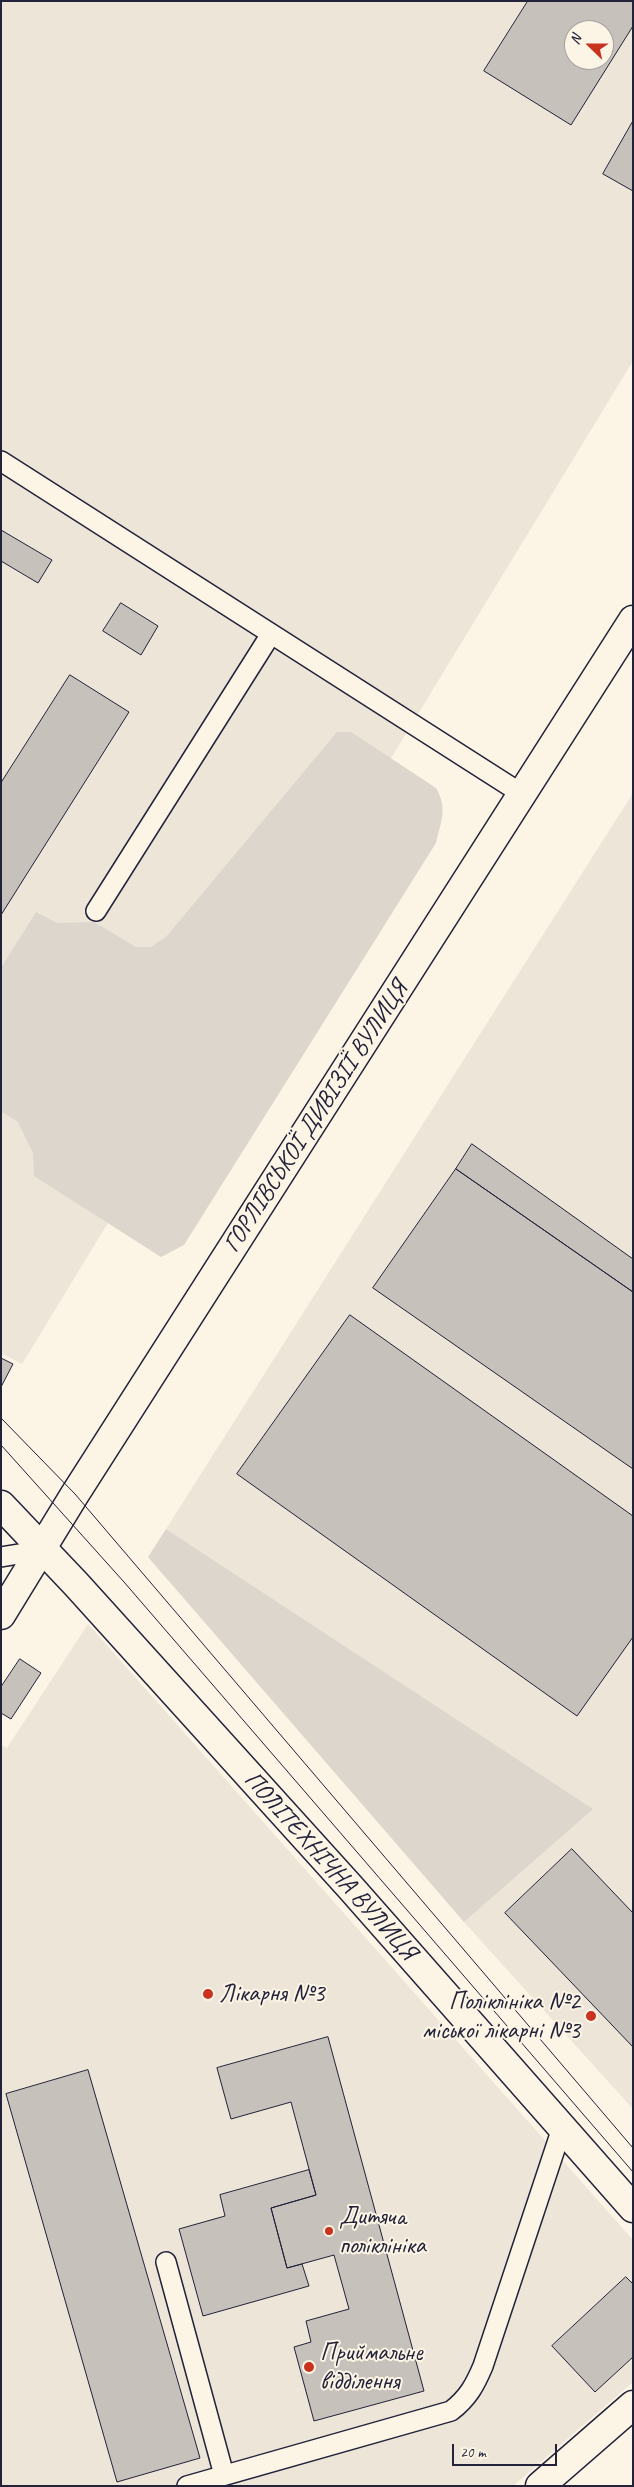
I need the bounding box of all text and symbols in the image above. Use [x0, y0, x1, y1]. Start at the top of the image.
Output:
north arrow [564, 20, 614, 70]
text: N [566, 32, 585, 47]
street label: ГОРЛІВСЬКОЇ ДИВІЗІЇ ВУЛИЦЯ [217, 976, 415, 1258]
street label: ПОЛІТЕХНІЧНА ВУЛИЦЯ [237, 1765, 423, 1967]
place label: Лікарня №3 [219, 1979, 324, 2009]
marker: Лікарня №3 [201, 1987, 215, 2001]
place label: Поліклініка №2 міської лікарні №3 [422, 1987, 580, 2046]
marker: Поліклініка №2 міської лікарні №3 [584, 2009, 598, 2023]
place label: Дитяча поліклініка [339, 2202, 426, 2261]
marker: Дитяча поліклініка [323, 2225, 335, 2237]
place label: Приймальне відділення [320, 2338, 422, 2397]
marker: Приймальне відділення [302, 2360, 316, 2374]
scale bar [454, 2434, 559, 2466]
text: 20 m [460, 2443, 486, 2462]

